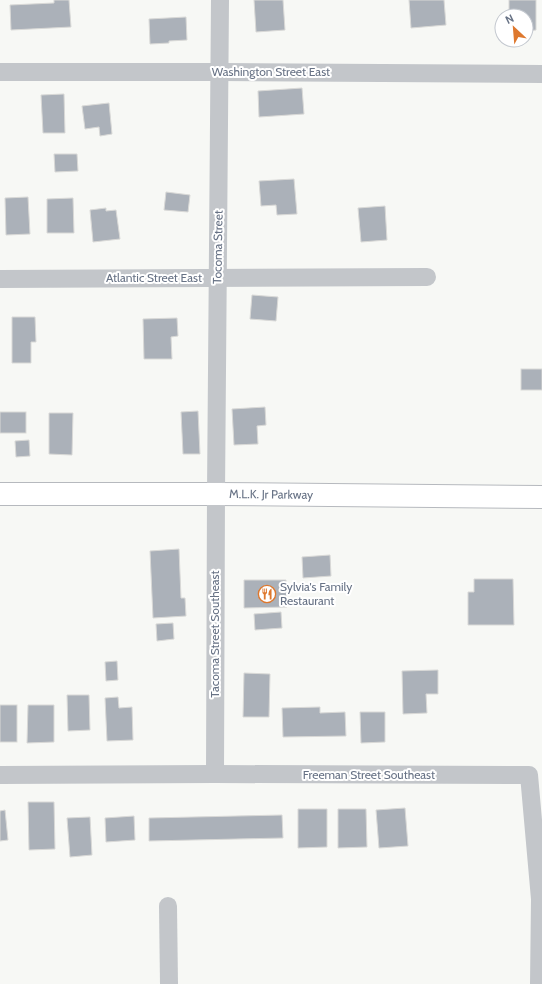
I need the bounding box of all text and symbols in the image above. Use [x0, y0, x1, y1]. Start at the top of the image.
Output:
north arrow [494, 8, 534, 48]
text: N [503, 11, 516, 27]
street label: Washington Street East [212, 64, 330, 79]
street label: Tocoma Street [209, 210, 226, 284]
street label: Atlantic Street East [106, 270, 202, 285]
street label: M.L.K. Jr Parkway [229, 486, 313, 502]
street label: Tacoma Street Southeast [207, 570, 222, 698]
place label: Sylvia's Family Restaurant [280, 579, 352, 608]
restaurant icon: Sylvia's Family Restaurant [257, 584, 277, 604]
street label: Freeman Street Southeast [303, 767, 435, 782]

